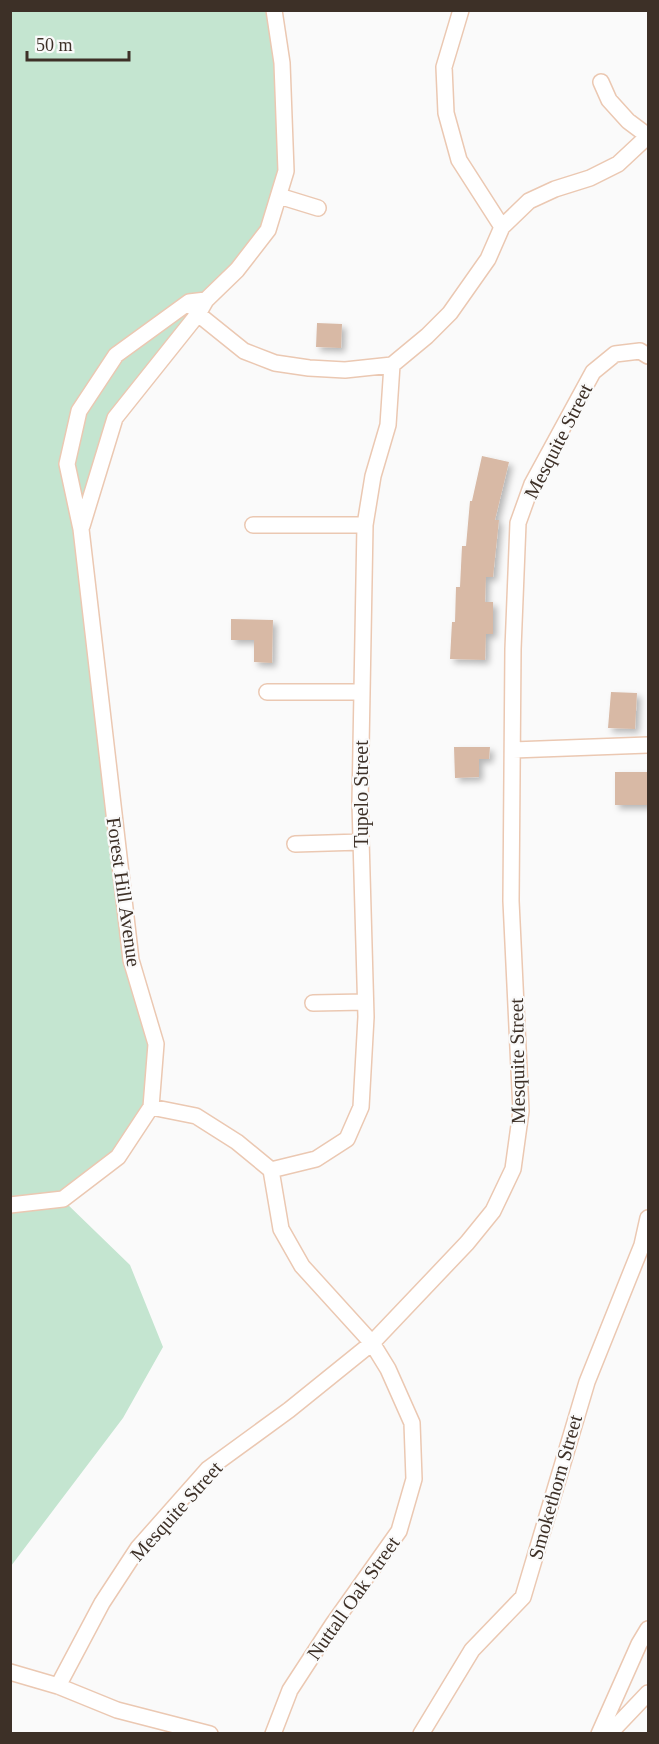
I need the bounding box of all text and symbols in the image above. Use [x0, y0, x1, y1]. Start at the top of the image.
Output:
scale bar [27, 24, 129, 62]
text: 50 m [36, 35, 73, 55]
street label: Mesquite Street [520, 379, 598, 503]
street label: Tupelo Street [350, 740, 373, 848]
street label: Forest Hill Avenue [103, 816, 145, 968]
street label: Mesquite Street [505, 997, 530, 1124]
street label: Smokethorn Street [524, 1412, 586, 1562]
street label: Mesquite Street [126, 1456, 227, 1566]
street label: Nuttall Oak Street [302, 1532, 404, 1664]

